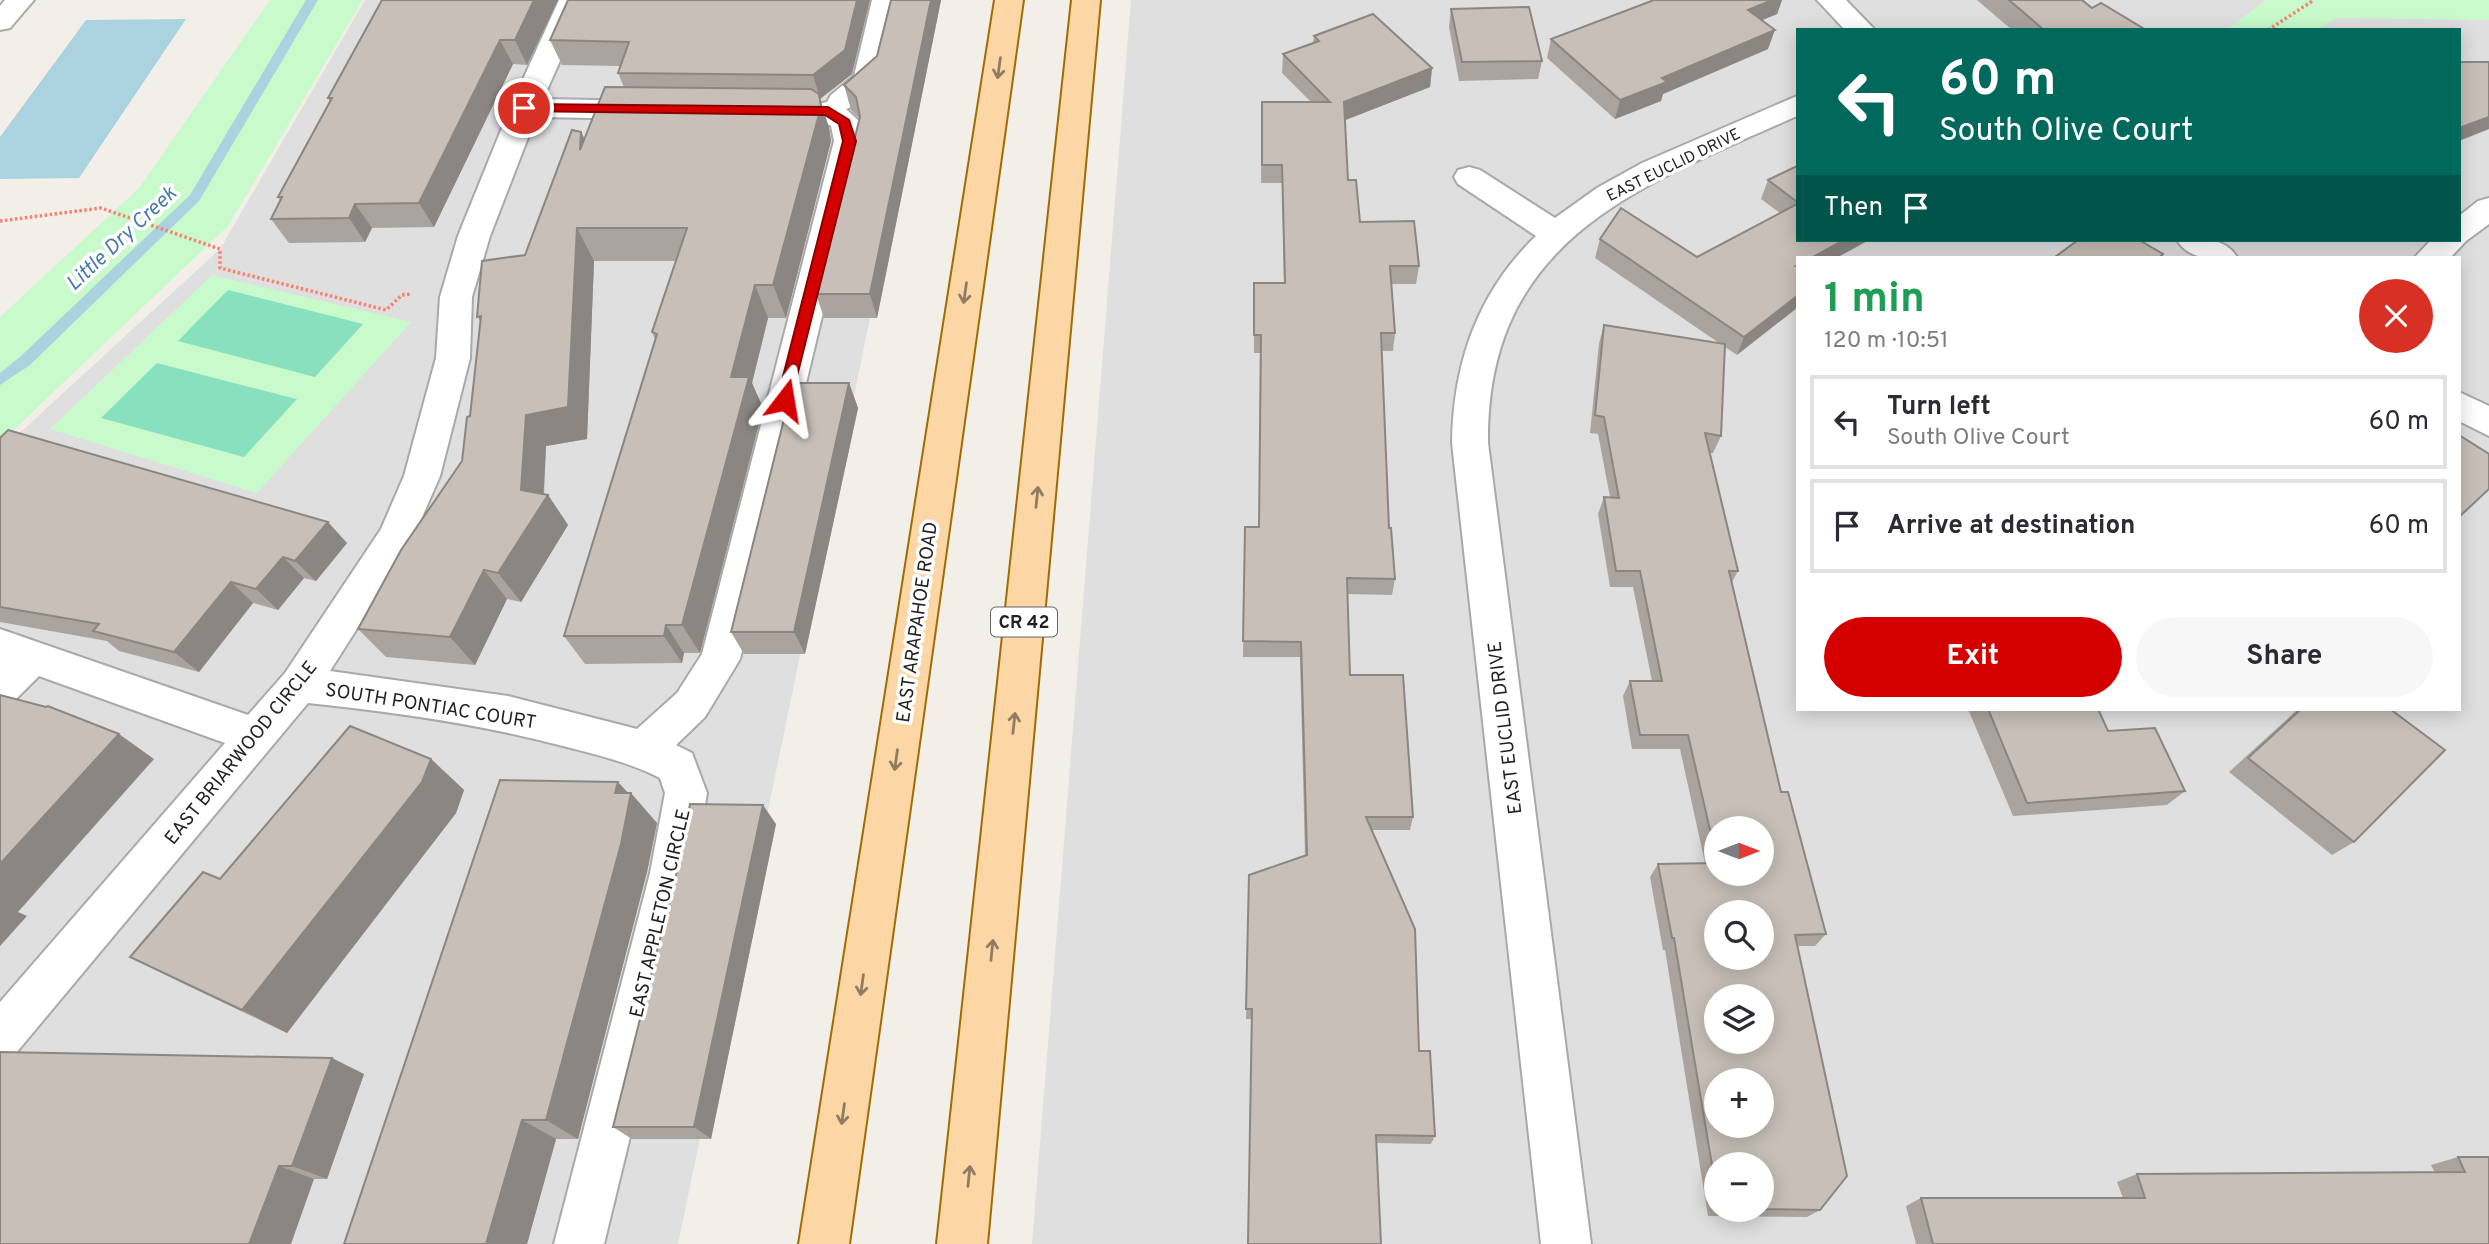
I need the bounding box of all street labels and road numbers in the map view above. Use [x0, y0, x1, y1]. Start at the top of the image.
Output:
street label: EAST EUCLID DRIVE [1604, 125, 1744, 207]
street label: EAST ARAPAHOE ROAD [892, 520, 944, 724]
road number: CR 42 [991, 608, 1057, 636]
street label: EAST EUCLID DRIVE [1483, 640, 1528, 816]
street label: EAST BRIARWOOD CIRCLE [160, 656, 323, 850]
street label: SOUTH PONTIAC COURT [323, 678, 538, 736]
street label: EAST APPLETON CIRCLE [625, 807, 697, 1020]

